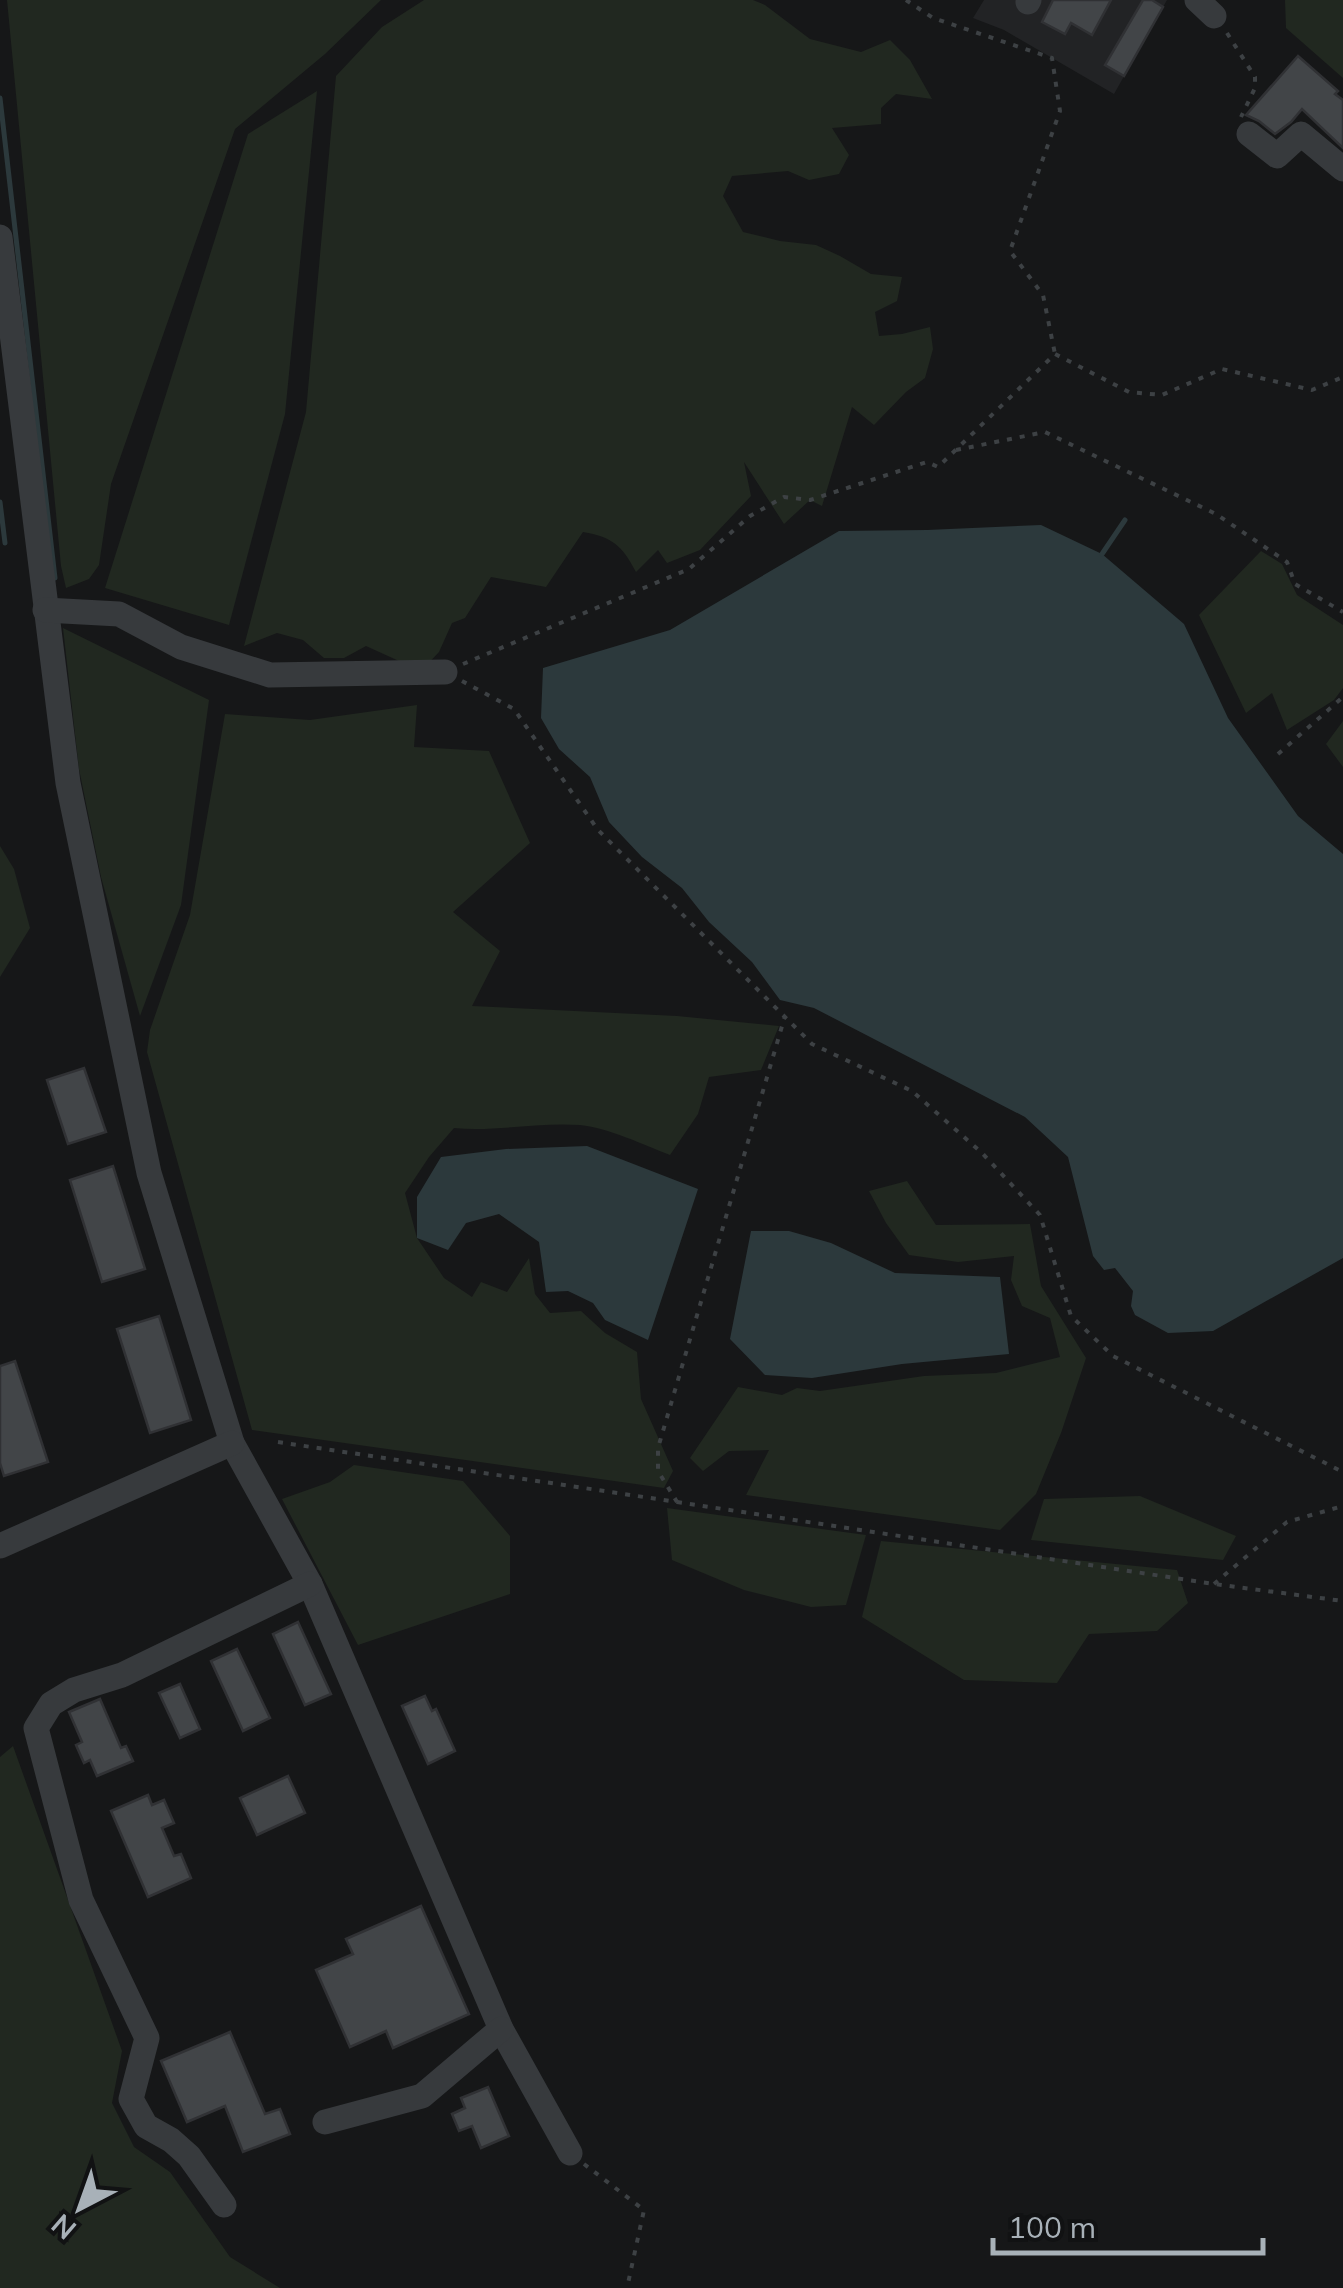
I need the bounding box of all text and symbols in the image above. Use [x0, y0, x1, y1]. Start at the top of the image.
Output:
north arrow [30, 2158, 130, 2258]
scale bar [993, 2193, 1263, 2255]
text: N [44, 2207, 83, 2247]
text: 100 m [1008, 2208, 1096, 2246]

